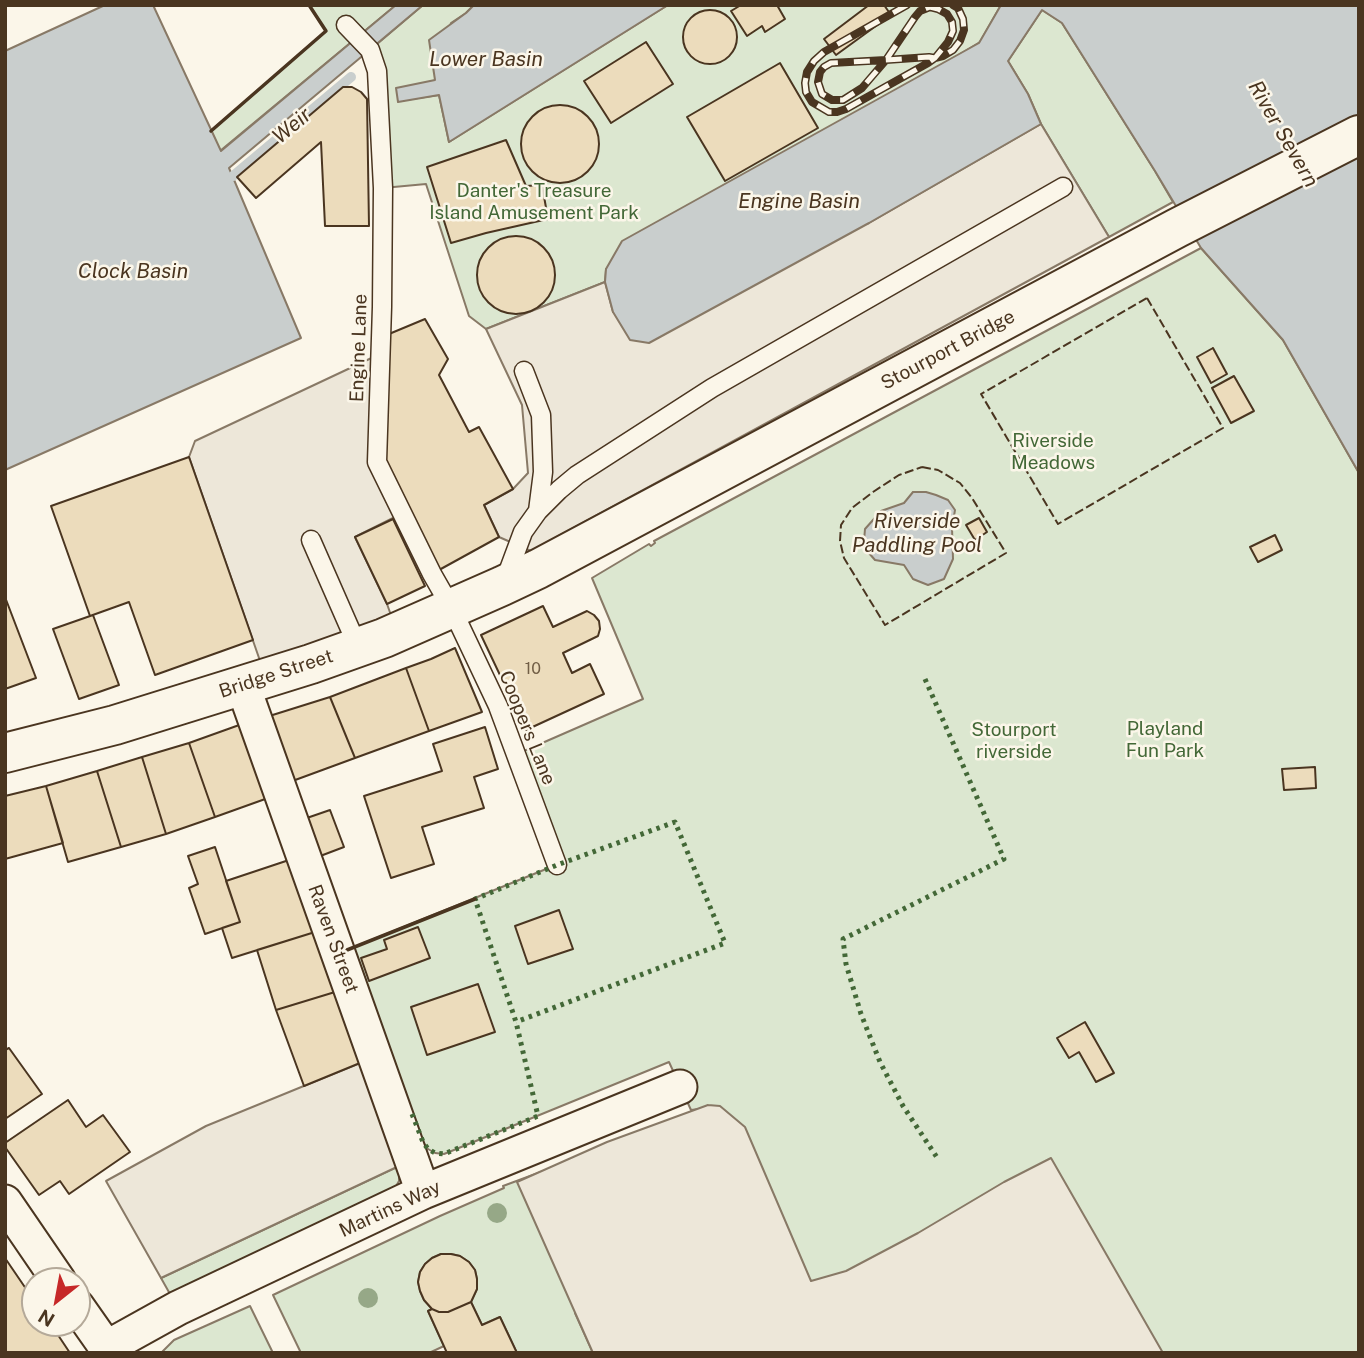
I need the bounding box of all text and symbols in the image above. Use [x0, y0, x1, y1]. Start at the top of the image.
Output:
water label: Lower Basin [429, 47, 543, 73]
water label: River Severn [1242, 76, 1324, 192]
water label: Weir [268, 103, 316, 149]
park label: Danter's Treasure Island Amusement Park [429, 180, 639, 224]
water label: Engine Basin [738, 189, 860, 215]
water label: Clock Basin [78, 259, 188, 285]
street label: Engine Lane [346, 293, 372, 403]
street label: Stourport Bridge [877, 305, 1019, 395]
park label: Riverside Meadows [1011, 430, 1095, 474]
water label: Riverside Paddling Pool [852, 509, 982, 559]
street label: Bridge Street [216, 645, 336, 703]
house number: 10 [525, 659, 541, 679]
street label: Coopers Lane [494, 668, 560, 788]
park label: Playland Fun Park [1126, 718, 1204, 762]
park label: Stourport riverside [971, 719, 1057, 763]
street label: Raven Street [303, 881, 363, 997]
street label: Martins Way [336, 1176, 444, 1242]
north arrow [21, 1267, 91, 1337]
text: N [34, 1305, 58, 1332]

